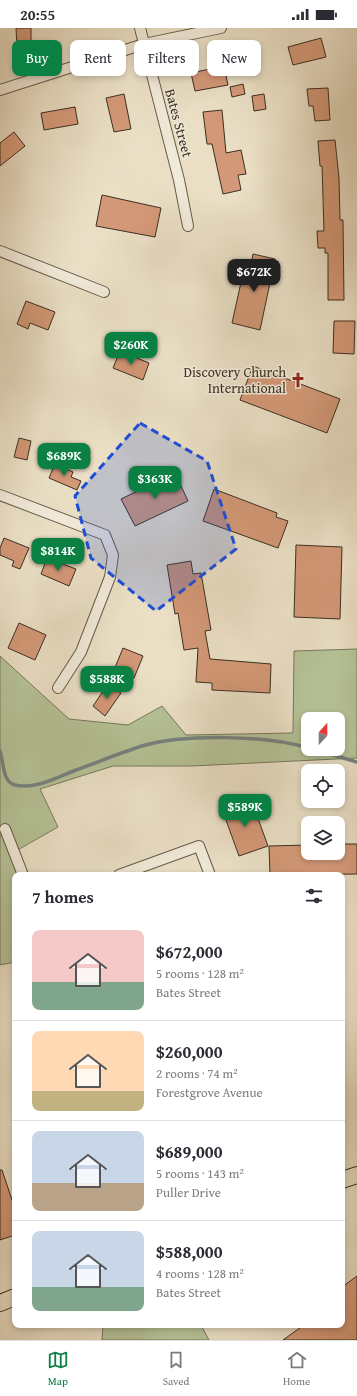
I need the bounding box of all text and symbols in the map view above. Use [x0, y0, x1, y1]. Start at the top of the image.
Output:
text: 20:55 [20, 4, 55, 25]
chip: Buy [12, 40, 62, 76]
chip: Rent [70, 40, 126, 76]
chip: Filters [134, 40, 199, 76]
chip: New [207, 40, 261, 76]
street label: Bates Street [160, 87, 198, 160]
pin: $672K [226, 259, 282, 293]
text: $672K [236, 262, 272, 281]
pin: $260K [103, 332, 159, 366]
text: $260K [113, 335, 149, 354]
place label: Discovery Church International [183, 362, 286, 398]
church icon: Discovery Church International [289, 371, 307, 389]
pin: $689K [36, 443, 92, 477]
text: $689K [46, 446, 82, 465]
pin: $363K [127, 466, 183, 500]
text: $363K [137, 469, 173, 488]
pin: $814K [30, 538, 86, 572]
text: $814K [40, 541, 76, 560]
pin: $588K [79, 666, 135, 700]
text: $588K [89, 669, 125, 688]
north arrow [301, 712, 345, 756]
map controls [301, 712, 345, 860]
button: locate [301, 764, 345, 808]
pin: $589K [217, 794, 273, 828]
text: $589K [227, 797, 263, 816]
button: layers [301, 816, 345, 860]
text: 7 homes [32, 884, 94, 909]
icon: filters [303, 885, 325, 907]
text: $672,000 [156, 939, 222, 964]
icon: home [64, 946, 112, 994]
text: 5 rooms · 128 m² [156, 964, 244, 983]
text: Bates Street [156, 983, 221, 1002]
text: $260,000 [156, 1039, 222, 1064]
icon: home [64, 1047, 112, 1095]
text: 2 rooms · 74 m² [156, 1064, 238, 1083]
text: Forestgrove Avenue [156, 1083, 263, 1102]
text: $689,000 [156, 1139, 222, 1164]
icon: home [64, 1147, 112, 1195]
text: 5 rooms · 143 m² [156, 1164, 244, 1183]
text: Puller Drive [156, 1183, 221, 1202]
text: $588,000 [156, 1239, 222, 1264]
icon: home [64, 1247, 112, 1295]
text: 4 rooms · 128 m² [156, 1264, 244, 1283]
text: Bates Street [156, 1283, 221, 1302]
tab: Map [47, 1349, 69, 1389]
tab: Saved [163, 1349, 189, 1389]
tab: Home [283, 1349, 310, 1389]

